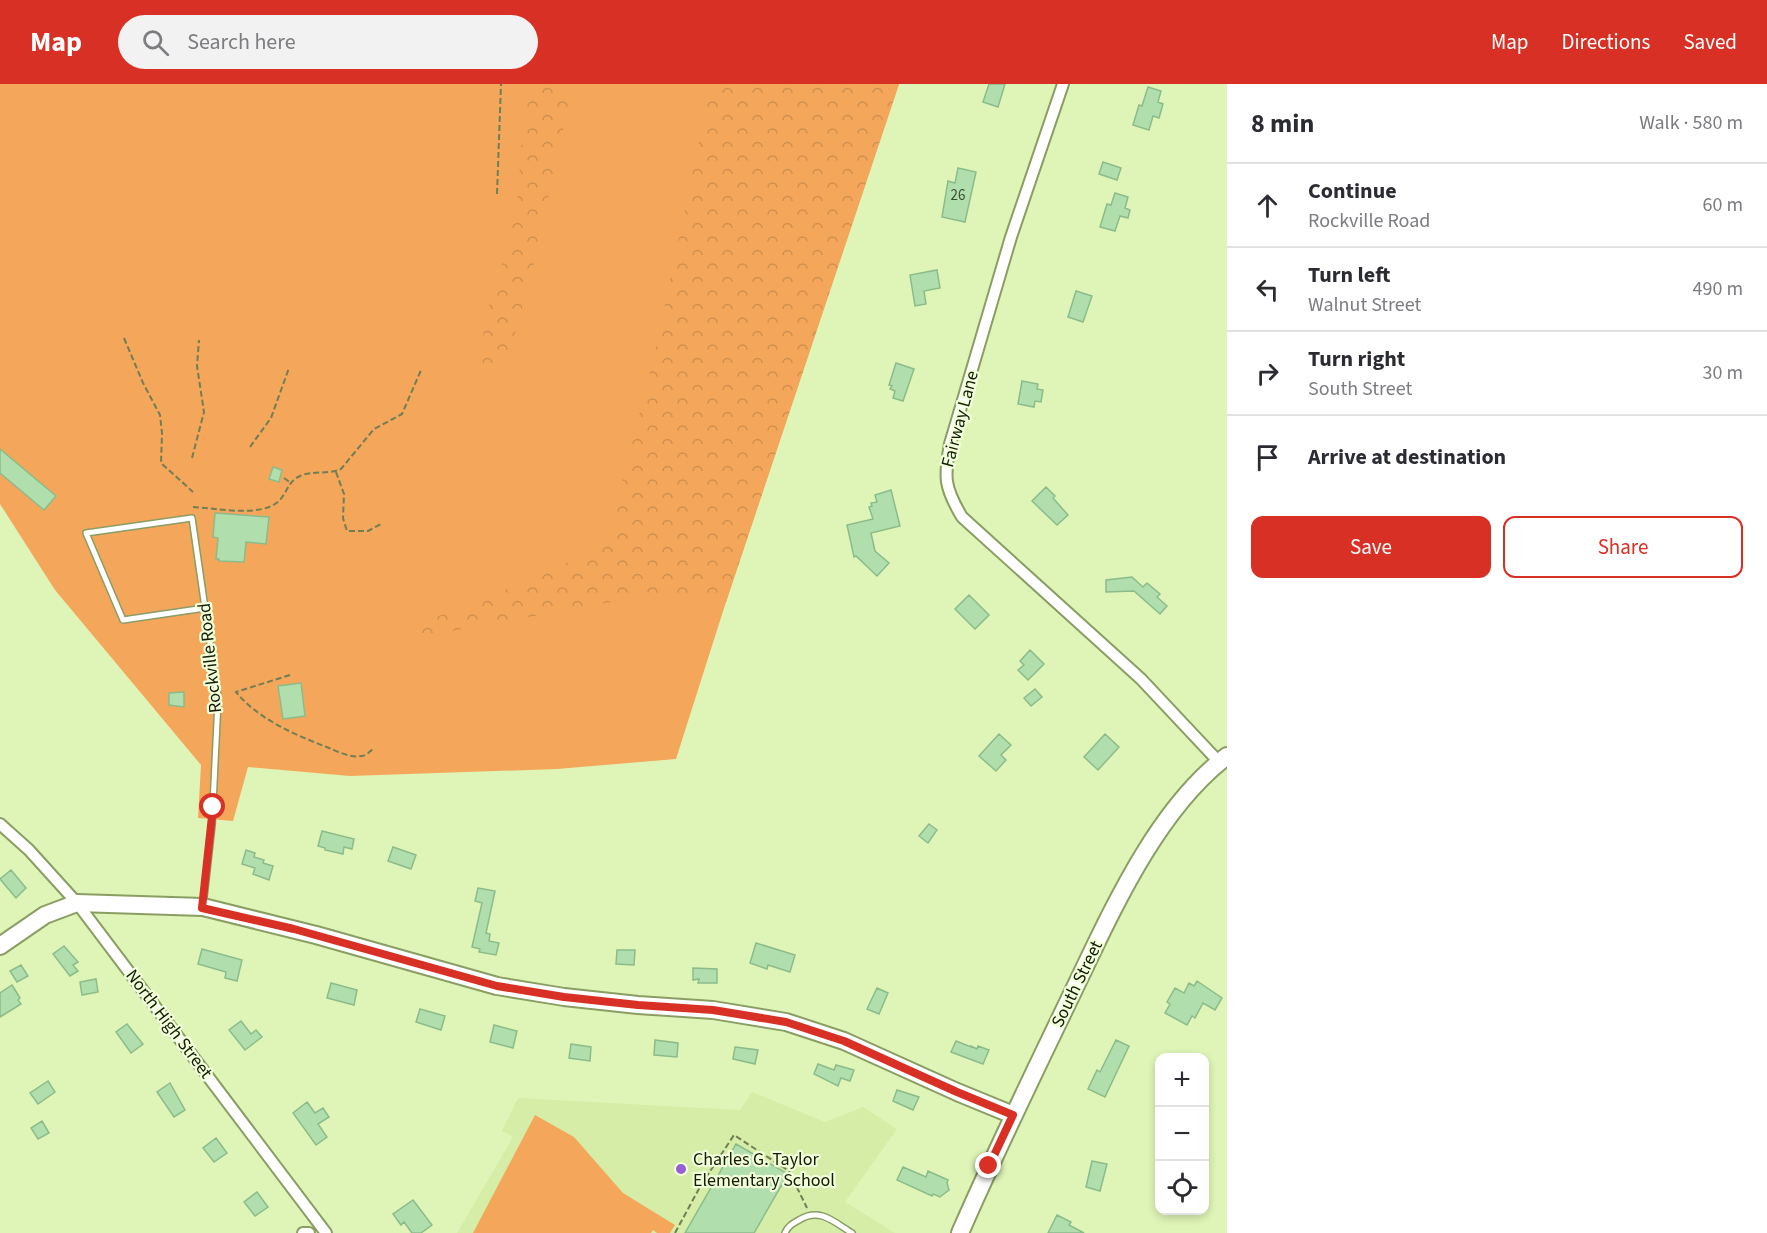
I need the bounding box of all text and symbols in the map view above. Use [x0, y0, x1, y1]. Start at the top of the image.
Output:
search box [118, 15, 538, 69]
text: Map [30, 22, 82, 62]
icon: search [139, 26, 172, 59]
text: Search here [187, 26, 296, 58]
text: Map [1491, 27, 1529, 57]
text: Directions [1562, 27, 1650, 57]
text: Saved [1683, 27, 1737, 57]
text: 8 min [1251, 105, 1314, 142]
text: Walk · 580 m [1639, 109, 1743, 137]
text: Continue [1308, 175, 1397, 207]
house number: 26 [951, 185, 965, 206]
icon: ahead [1251, 189, 1284, 222]
text: 60 m [1703, 191, 1743, 219]
text: Rockville Road [1308, 207, 1430, 235]
text: Turn left [1308, 259, 1390, 291]
icon: left [1251, 273, 1284, 306]
text: 490 m [1693, 275, 1743, 303]
text: Walnut Street [1308, 291, 1421, 319]
text: Turn right [1308, 343, 1405, 375]
icon: right [1251, 357, 1284, 390]
text: 30 m [1703, 359, 1743, 387]
street label: Fairway Lane [935, 368, 985, 470]
text: South Street [1308, 375, 1412, 403]
icon: arrive [1251, 441, 1284, 474]
text: Arrive at destination [1308, 441, 1506, 473]
button: Save [1251, 516, 1491, 578]
button: Share [1503, 516, 1743, 578]
street label: Rockville Road [192, 602, 228, 714]
route start [199, 793, 225, 819]
street label: South Street [1045, 936, 1109, 1032]
street label: North High Street [120, 964, 218, 1084]
map controls [1155, 1053, 1209, 1215]
button: + [1155, 1053, 1209, 1107]
button: − [1155, 1107, 1209, 1161]
place label: Charles G. Taylor Elementary School [693, 1147, 835, 1193]
route end [975, 1152, 1001, 1178]
button: locate [1155, 1161, 1209, 1215]
marker: Charles G. Taylor Elementary School [674, 1162, 688, 1176]

